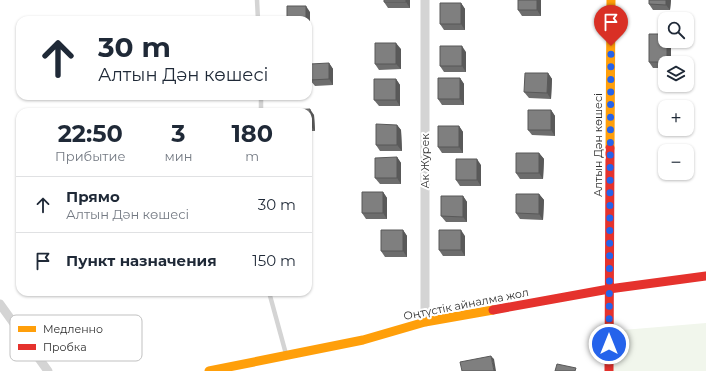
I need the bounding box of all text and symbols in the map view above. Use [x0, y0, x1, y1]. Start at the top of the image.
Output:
pin [594, 5, 628, 46]
icon: arrive [600, 11, 622, 33]
map controls [658, 12, 694, 180]
button: search [658, 12, 694, 48]
text: 30 m [98, 30, 171, 64]
icon: ahead [32, 32, 84, 84]
button: layers [658, 56, 694, 92]
text: Алтын Дән көшесі [98, 64, 269, 86]
street label: Алтын Дән көшесі [591, 93, 605, 197]
button: + [658, 100, 694, 136]
text: 22:50 [58, 119, 123, 148]
text: 3 [171, 119, 186, 148]
text: 180 [231, 119, 273, 148]
street label: Ак Журек [418, 133, 432, 189]
button: − [658, 144, 694, 180]
text: Прибытие [55, 148, 125, 164]
text: мин [164, 148, 192, 164]
text: m [245, 148, 259, 164]
text: Прямо [66, 187, 120, 206]
icon: ahead [32, 194, 54, 216]
text: 30 m [258, 195, 296, 214]
text: Алтын Дән көшесі [66, 206, 189, 222]
icon: arrive [32, 250, 54, 272]
text: Пункт назначения [66, 251, 217, 270]
text: 150 m [252, 251, 296, 270]
street label: Оңтүстік айналма жол [402, 285, 530, 323]
legend [10, 315, 142, 361]
text: Медленно [43, 322, 103, 336]
position arrow [588, 323, 630, 365]
text: Пробка [43, 340, 87, 354]

